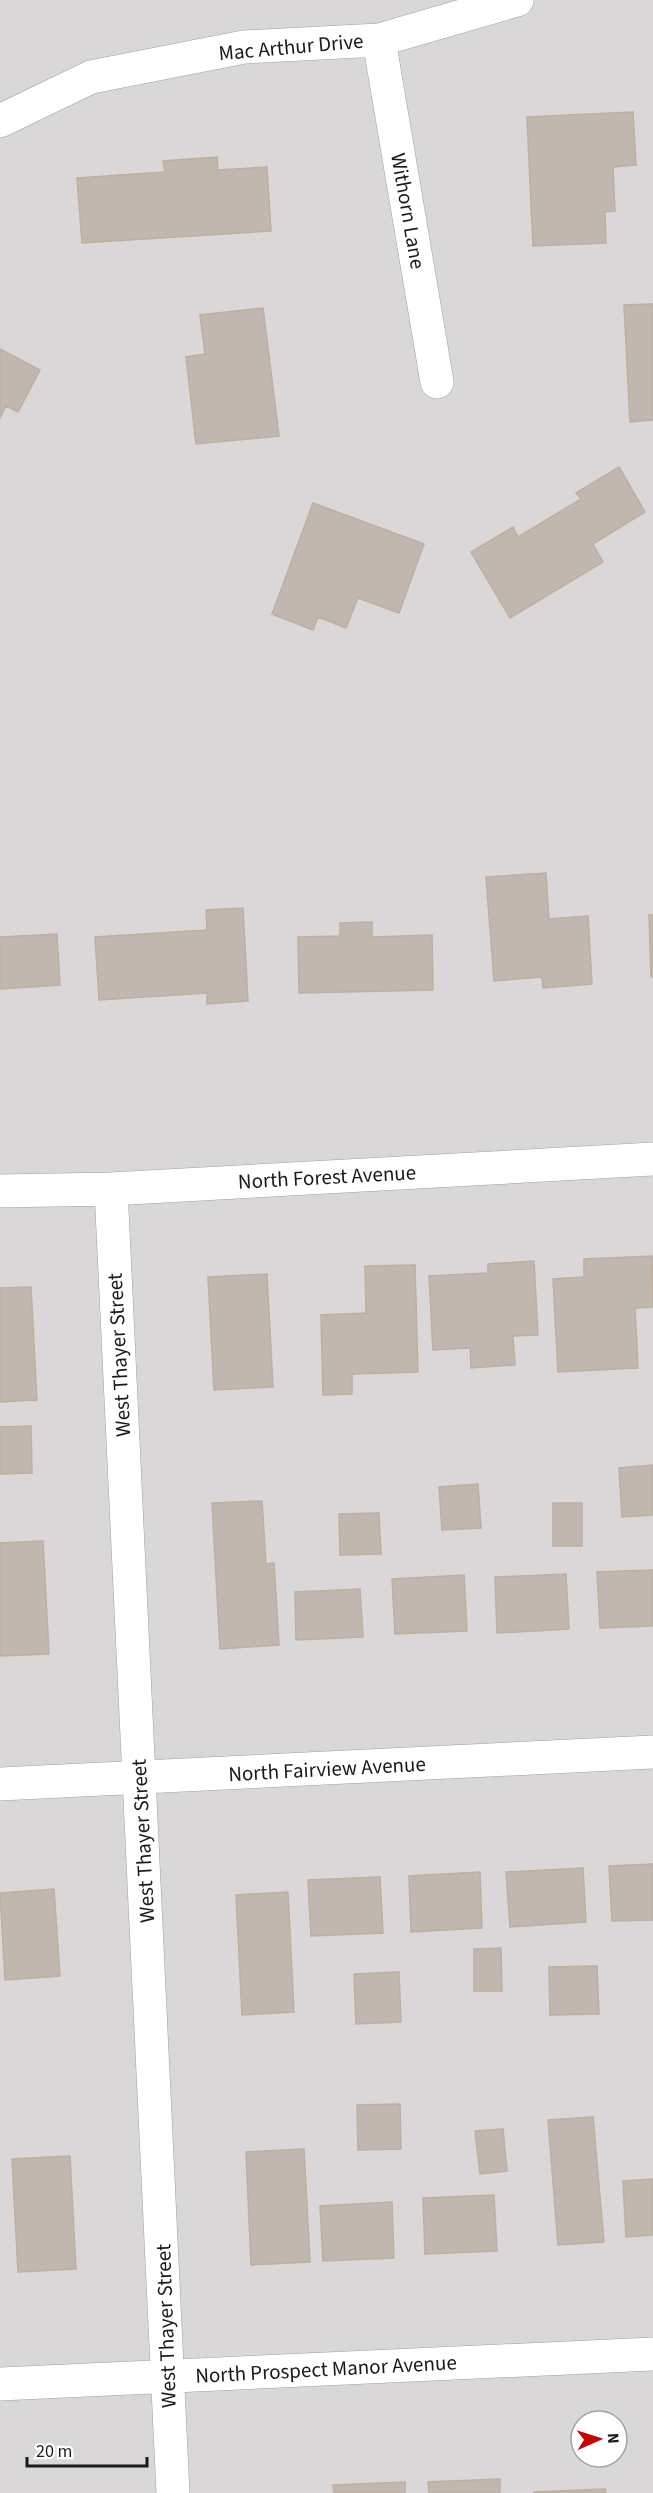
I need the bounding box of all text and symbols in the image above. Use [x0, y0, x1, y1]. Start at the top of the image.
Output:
street label: Mac Arthur Drive [217, 26, 365, 68]
street label: Withorn Lane [383, 151, 433, 271]
street label: North Forest Avenue [237, 1157, 417, 1197]
street label: West Thayer Street [100, 1272, 138, 1438]
street label: North Fairview Avenue [227, 1749, 427, 1789]
street label: West Thayer Street [124, 1758, 162, 1924]
street label: West Thayer Street [148, 2243, 184, 2409]
street label: North Prospect Manor Avenue [195, 2347, 457, 2391]
north arrow [569, 2409, 629, 2469]
scale bar [27, 2430, 147, 2468]
text: N [602, 2432, 624, 2444]
text: 20 m [36, 2439, 72, 2464]

